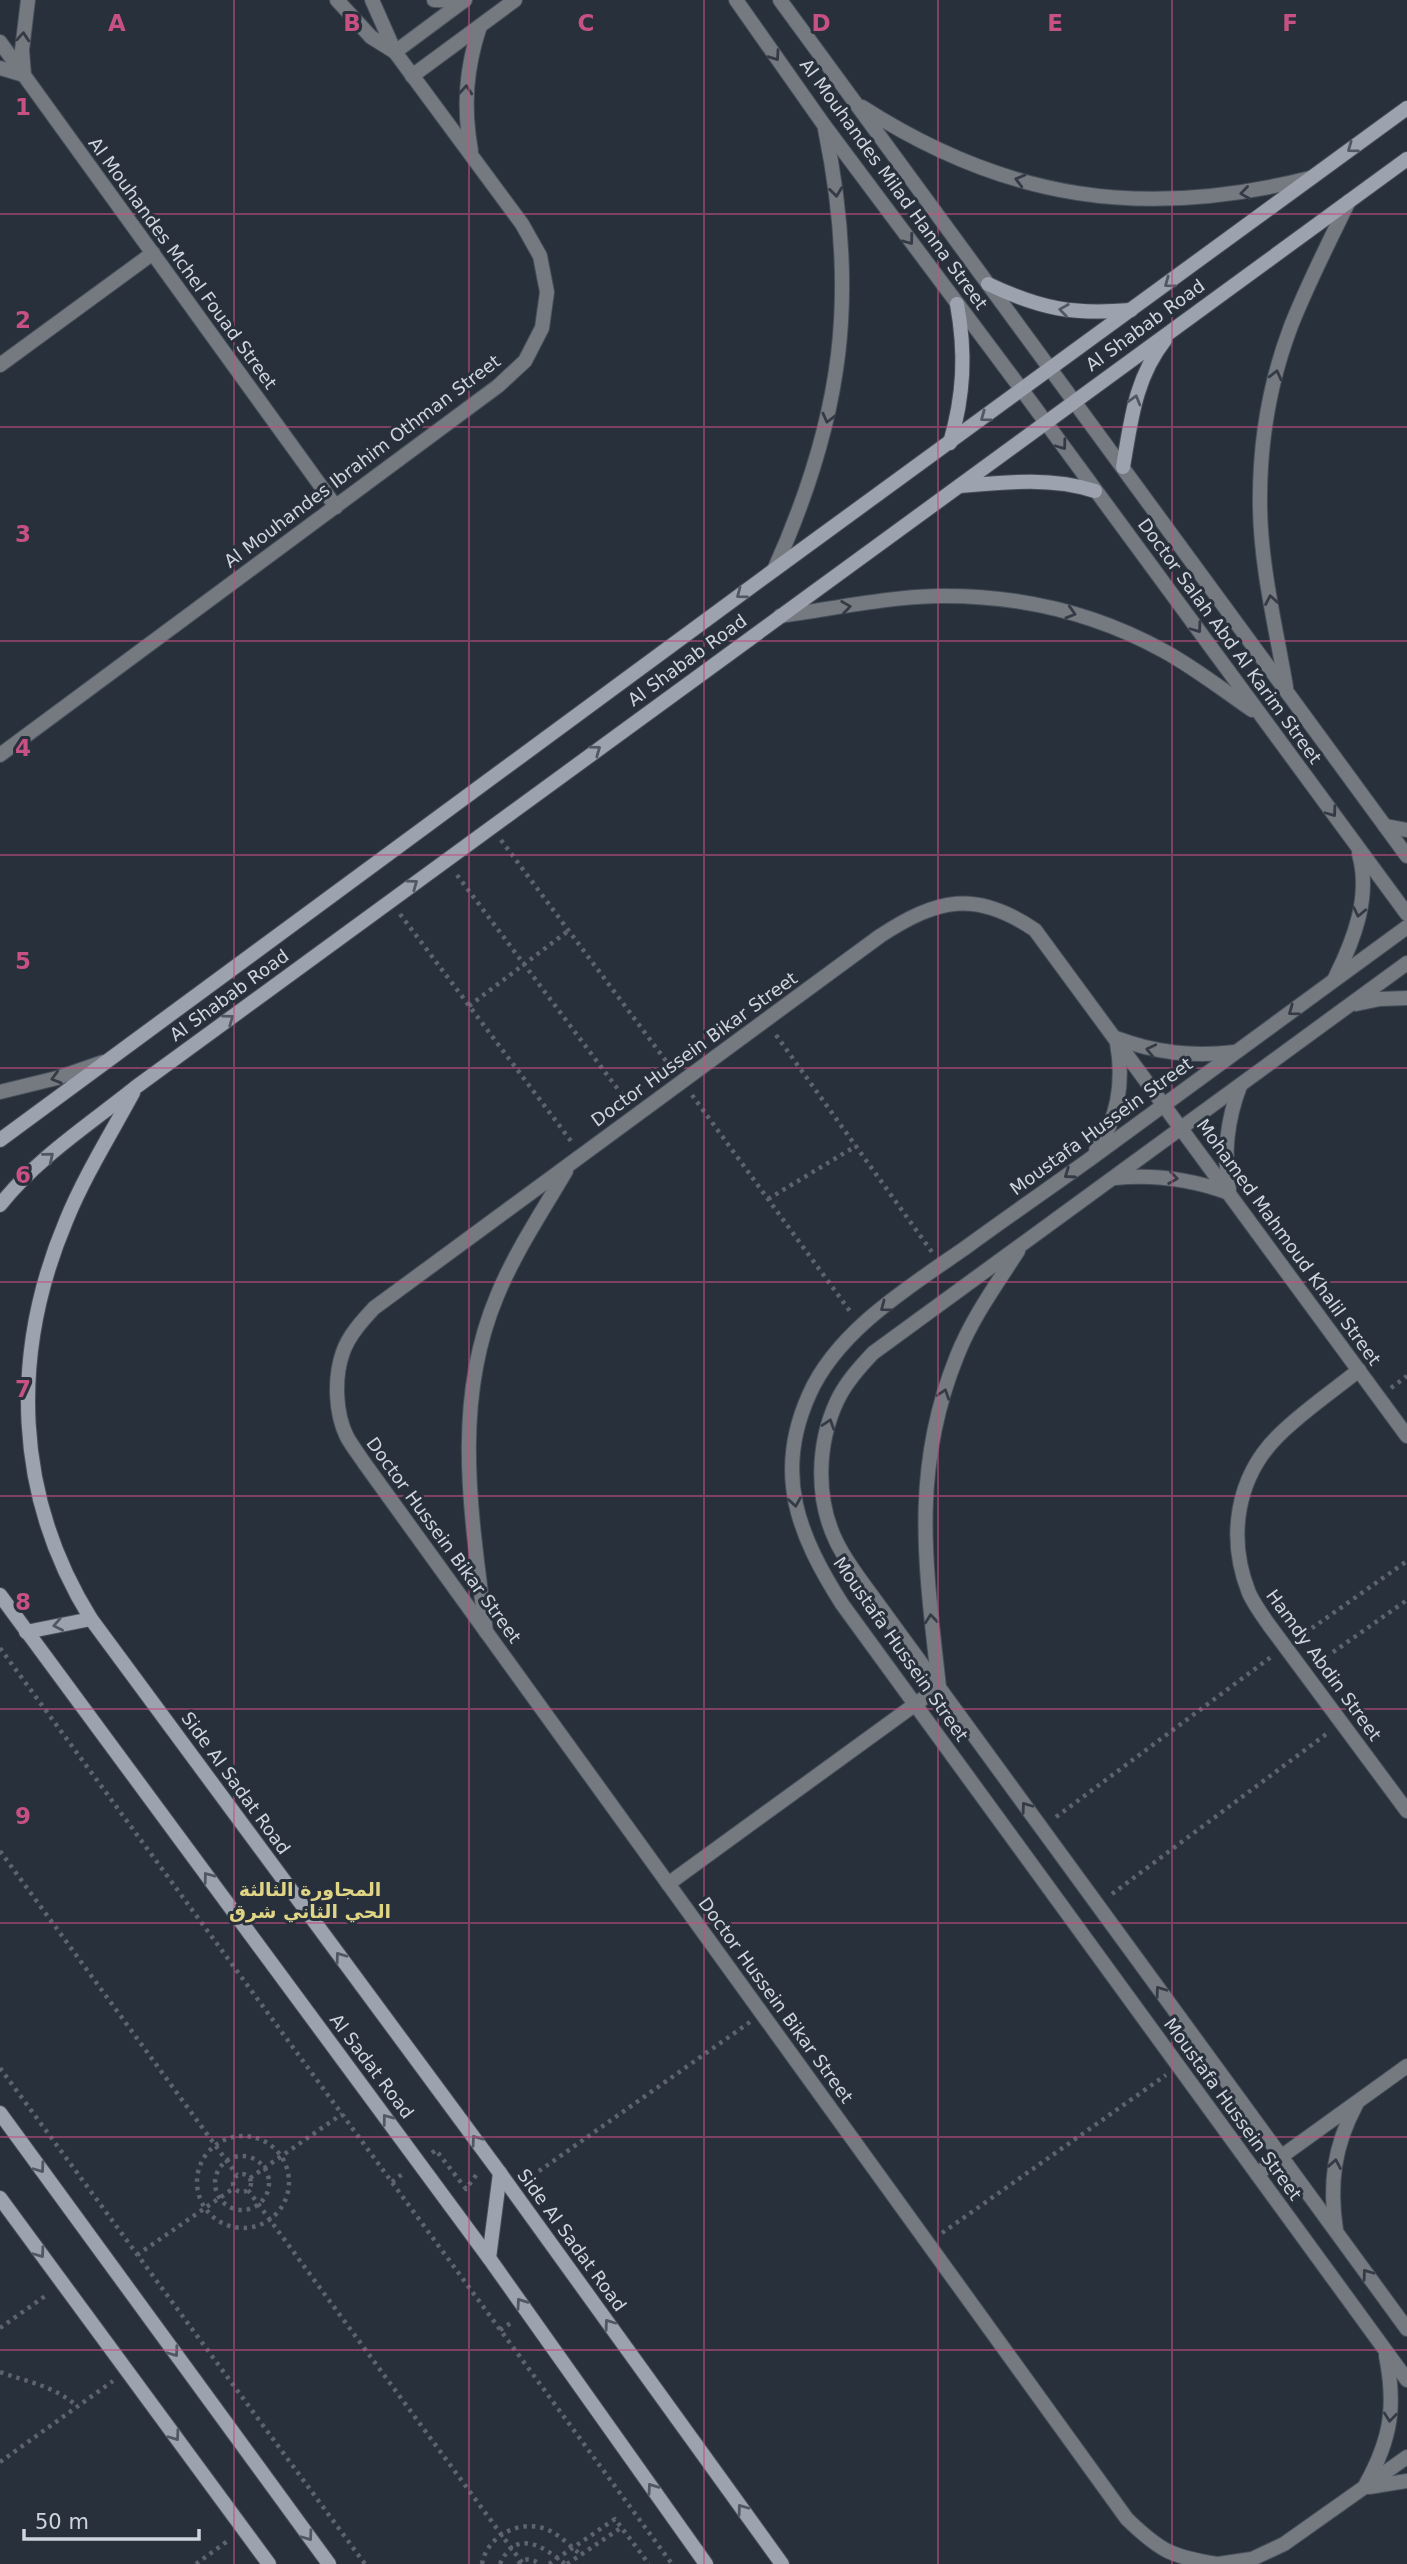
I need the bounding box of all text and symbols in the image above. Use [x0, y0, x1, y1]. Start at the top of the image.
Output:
text: A [108, 10, 126, 36]
text: B [343, 10, 361, 36]
text: C [578, 10, 594, 36]
text: D [811, 10, 831, 36]
text: E [1047, 10, 1063, 36]
text: F [1282, 10, 1298, 36]
one-way arrow [15, 31, 30, 42]
one-way arrow [767, 48, 779, 61]
street label: Al Mouhandes Milad Hanna Street [796, 54, 992, 314]
one-way arrow [458, 85, 473, 96]
text: 1 [15, 94, 31, 120]
street label: Al Mouhandes Mchel Fouad Street [85, 133, 281, 393]
one-way arrow [1347, 140, 1360, 153]
one-way arrow [1014, 174, 1026, 188]
one-way arrow [1239, 185, 1251, 200]
one-way arrow [829, 186, 844, 197]
one-way arrow [901, 232, 914, 244]
street label: Al Shabab Road [1082, 275, 1208, 375]
one-way arrow [1164, 275, 1177, 287]
one-way arrow [1058, 302, 1070, 317]
text: 2 [15, 307, 31, 333]
street label: Al Mouhandes Ibrahim Othman Street [220, 350, 504, 572]
one-way arrow [1268, 369, 1282, 381]
one-way arrow [1127, 394, 1142, 406]
one-way arrow [980, 409, 993, 422]
one-way arrow [822, 411, 836, 423]
one-way arrow [1054, 437, 1066, 450]
street label: Doctor Salah Abd Al Karim Street [1134, 514, 1326, 768]
text: 3 [15, 521, 31, 547]
one-way arrow [736, 586, 749, 598]
one-way arrow [1264, 594, 1279, 606]
one-way arrow [840, 599, 852, 614]
one-way arrow [1065, 605, 1077, 620]
street label: Al Shabab Road [624, 610, 750, 710]
one-way arrow [1189, 621, 1201, 633]
text: 4 [15, 735, 31, 761]
one-way arrow [588, 746, 601, 758]
one-way arrow [1323, 804, 1336, 817]
one-way arrow [405, 880, 418, 893]
one-way arrow [1353, 906, 1368, 918]
street label: Al Shabab Road [166, 945, 292, 1045]
text: 5 [15, 948, 31, 974]
street label: Doctor Hussein Bikar Street [587, 967, 801, 1131]
one-way arrow [1288, 1003, 1301, 1015]
one-way arrow [221, 1015, 234, 1027]
one-way arrow [1145, 1043, 1157, 1058]
street label: Moustafa Hussein Street [1006, 1053, 1196, 1199]
one-way arrow [50, 1070, 62, 1084]
street label: Mohamed Mahmoud Khalil Street [1192, 1115, 1386, 1369]
one-way arrow [40, 1153, 53, 1165]
text: 6 [15, 1162, 31, 1188]
one-way arrow [1064, 1165, 1077, 1178]
one-way arrow [1167, 1170, 1179, 1185]
one-way arrow [880, 1299, 893, 1312]
text: 7 [15, 1376, 31, 1402]
one-way arrow [936, 1388, 950, 1401]
one-way arrow [821, 1418, 836, 1430]
street label: Doctor Hussein Bikar Street [362, 1433, 526, 1647]
one-way arrow [787, 1496, 802, 1508]
street label: Moustafa Hussein Street [829, 1553, 973, 1745]
street label: Hamdy Abdin Street [1262, 1585, 1386, 1745]
text: 8 [15, 1589, 31, 1615]
one-way arrow [924, 1613, 939, 1625]
one-way arrow [52, 1617, 64, 1632]
street label: Side Al Sadat Road [177, 1708, 295, 1858]
one-way arrow [1022, 1802, 1035, 1815]
text: 9 [15, 1803, 31, 1829]
one-way arrow [203, 1872, 216, 1885]
district label: المجاورة الثالثة الحي الثاني شرق [229, 1878, 391, 1923]
street label: Doctor Hussein Bikar Street [694, 1893, 858, 2107]
one-way arrow [336, 1952, 349, 1965]
one-way arrow [1156, 1986, 1169, 1999]
street label: Al Sadat Road [326, 2009, 418, 2123]
street label: Moustafa Hussein Street [1160, 2014, 1306, 2204]
one-way arrow [383, 2114, 395, 2127]
one-way arrow [471, 2135, 484, 2148]
one-way arrow [1327, 2158, 1342, 2170]
one-way arrow [32, 2160, 44, 2173]
street label: Side Al Sadat Road [513, 2165, 631, 2315]
one-way arrow [32, 2245, 45, 2257]
one-way arrow [1363, 2269, 1375, 2282]
one-way arrow [517, 2298, 529, 2311]
one-way arrow [605, 2319, 617, 2332]
one-way arrow [166, 2344, 179, 2357]
one-way arrow [1383, 2411, 1398, 2423]
one-way arrow [167, 2428, 180, 2441]
one-way arrow [648, 2483, 660, 2496]
scale bar [24, 2498, 200, 2542]
one-way arrow [738, 2504, 750, 2517]
text: 50 m [35, 2510, 89, 2534]
one-way arrow [300, 2528, 312, 2541]

